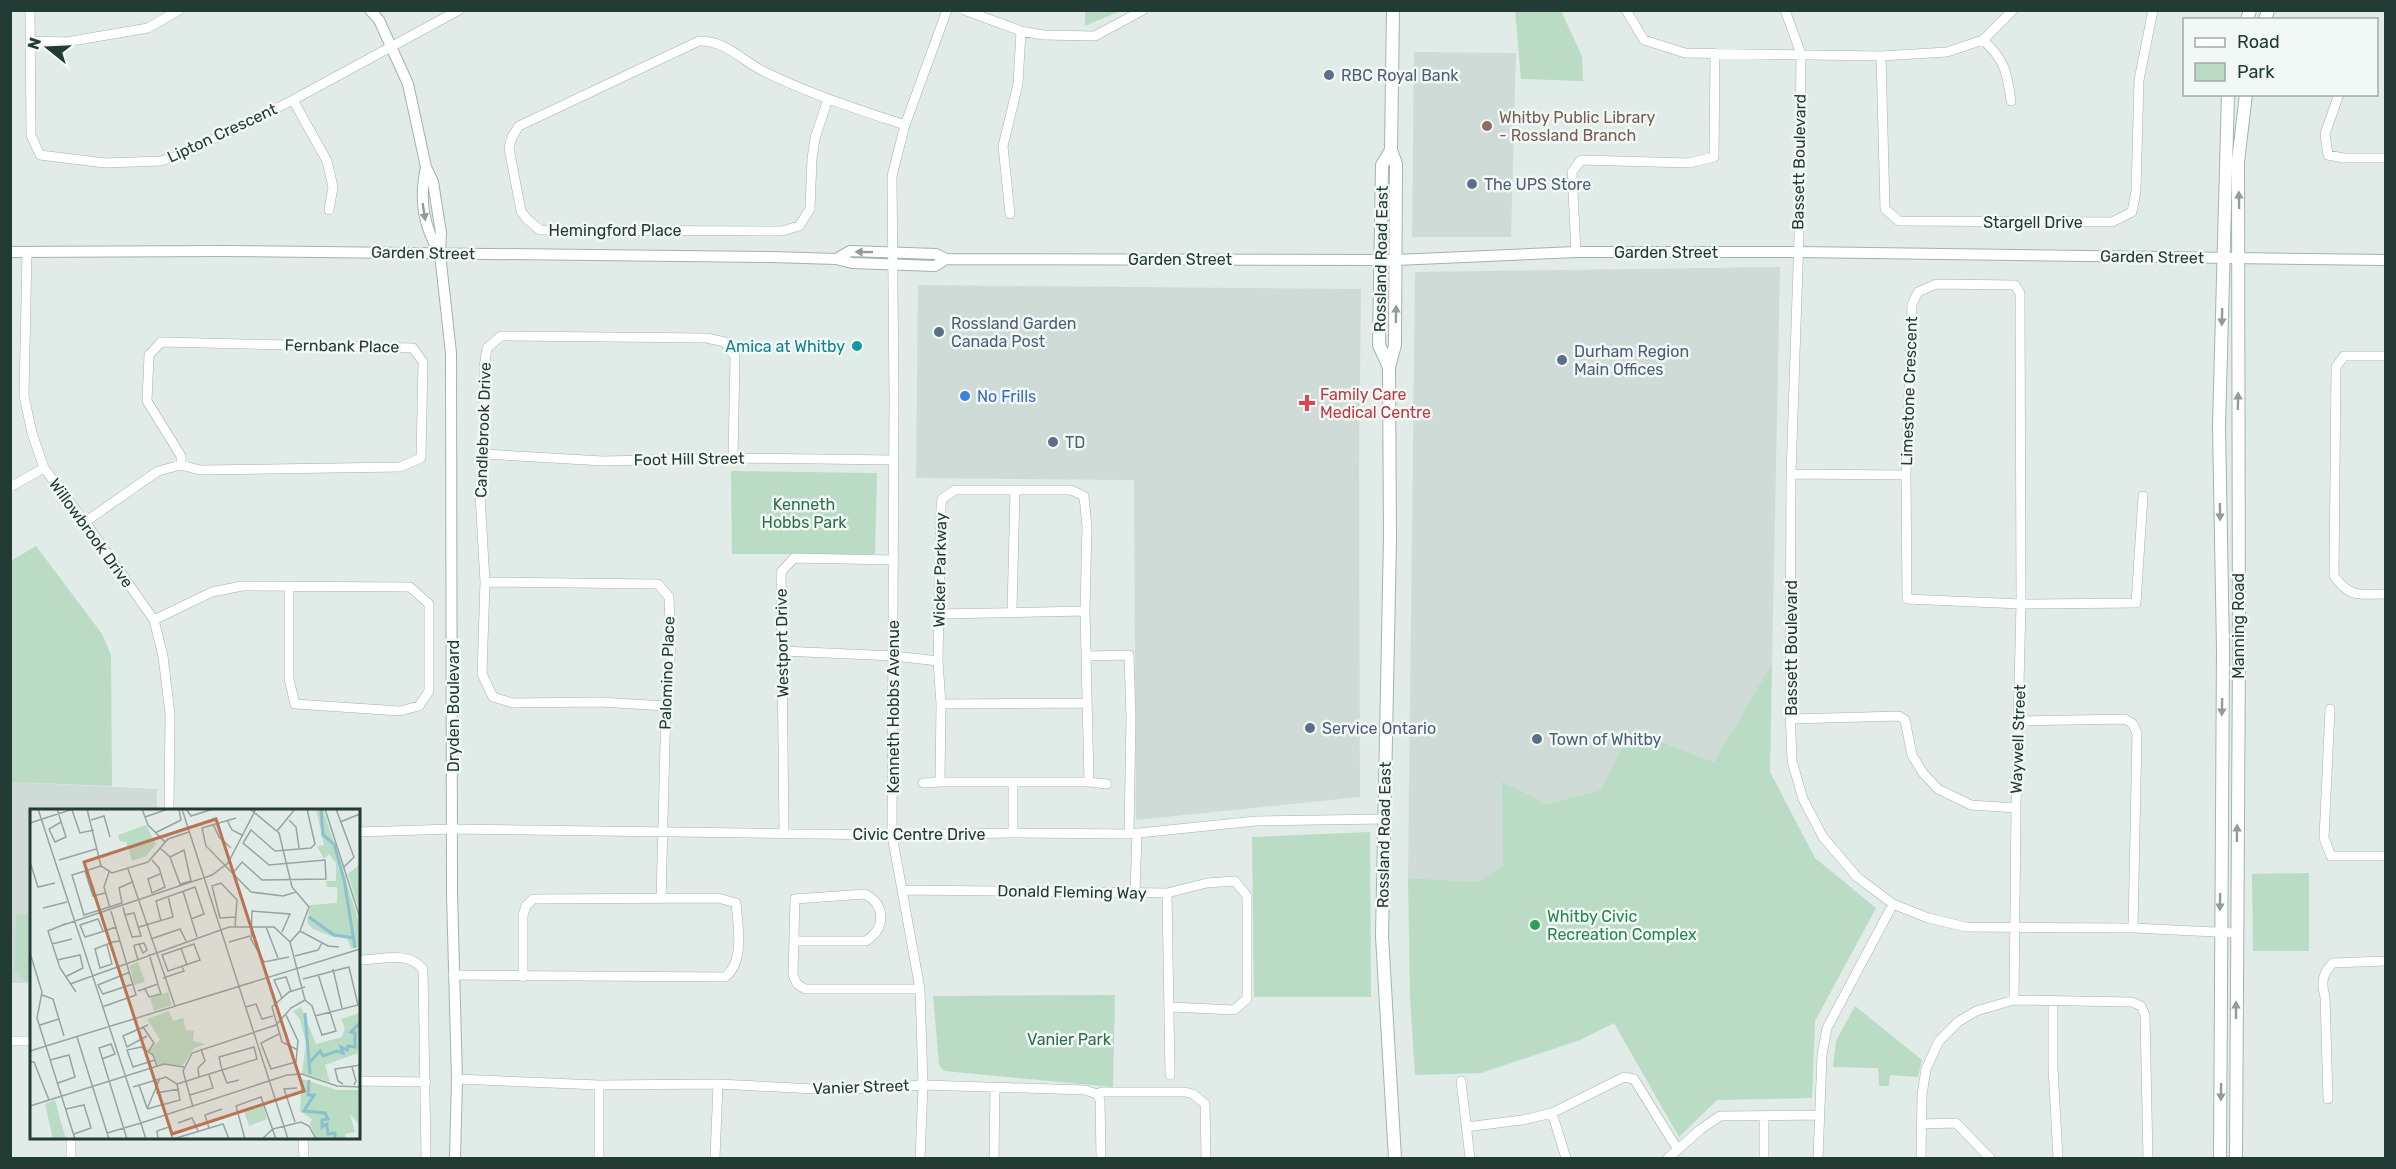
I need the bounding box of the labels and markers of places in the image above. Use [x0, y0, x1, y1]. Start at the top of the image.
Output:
place label: RBC Royal Bank [1341, 66, 1459, 85]
marker: RBC Royal Bank [1322, 68, 1336, 82]
place label: Whitby Public Library - Rossland Branch [1499, 108, 1655, 145]
marker: Whitby Public Library - Rossland Branch [1480, 119, 1494, 133]
place label: The UPS Store [1484, 175, 1591, 194]
marker: The UPS Store [1465, 177, 1479, 191]
place label: Rossland Garden Canada Post [951, 314, 1077, 351]
marker: Rossland Garden Canada Post [932, 325, 946, 339]
place label: Amica at Whitby [725, 337, 845, 356]
marker: Amica at Whitby [850, 339, 864, 353]
place label: Durham Region Main Offices [1574, 342, 1689, 379]
marker: Durham Region Main Offices [1555, 353, 1569, 367]
place label: Family Care Medical Centre [1320, 385, 1431, 422]
place label: No Frills [977, 387, 1036, 406]
marker: No Frills [958, 389, 972, 403]
marker: Family Care Medical Centre [1298, 394, 1316, 412]
place label: TD [1065, 433, 1085, 452]
marker: TD [1046, 435, 1060, 449]
place label: Service Ontario [1322, 719, 1436, 738]
marker: Service Ontario [1303, 721, 1317, 735]
place label: Town of Whitby [1549, 730, 1662, 749]
marker: Town of Whitby [1530, 732, 1544, 746]
place label: Whitby Civic Recreation Complex [1547, 907, 1697, 944]
marker: Whitby Civic Recreation Complex [1528, 918, 1542, 932]

